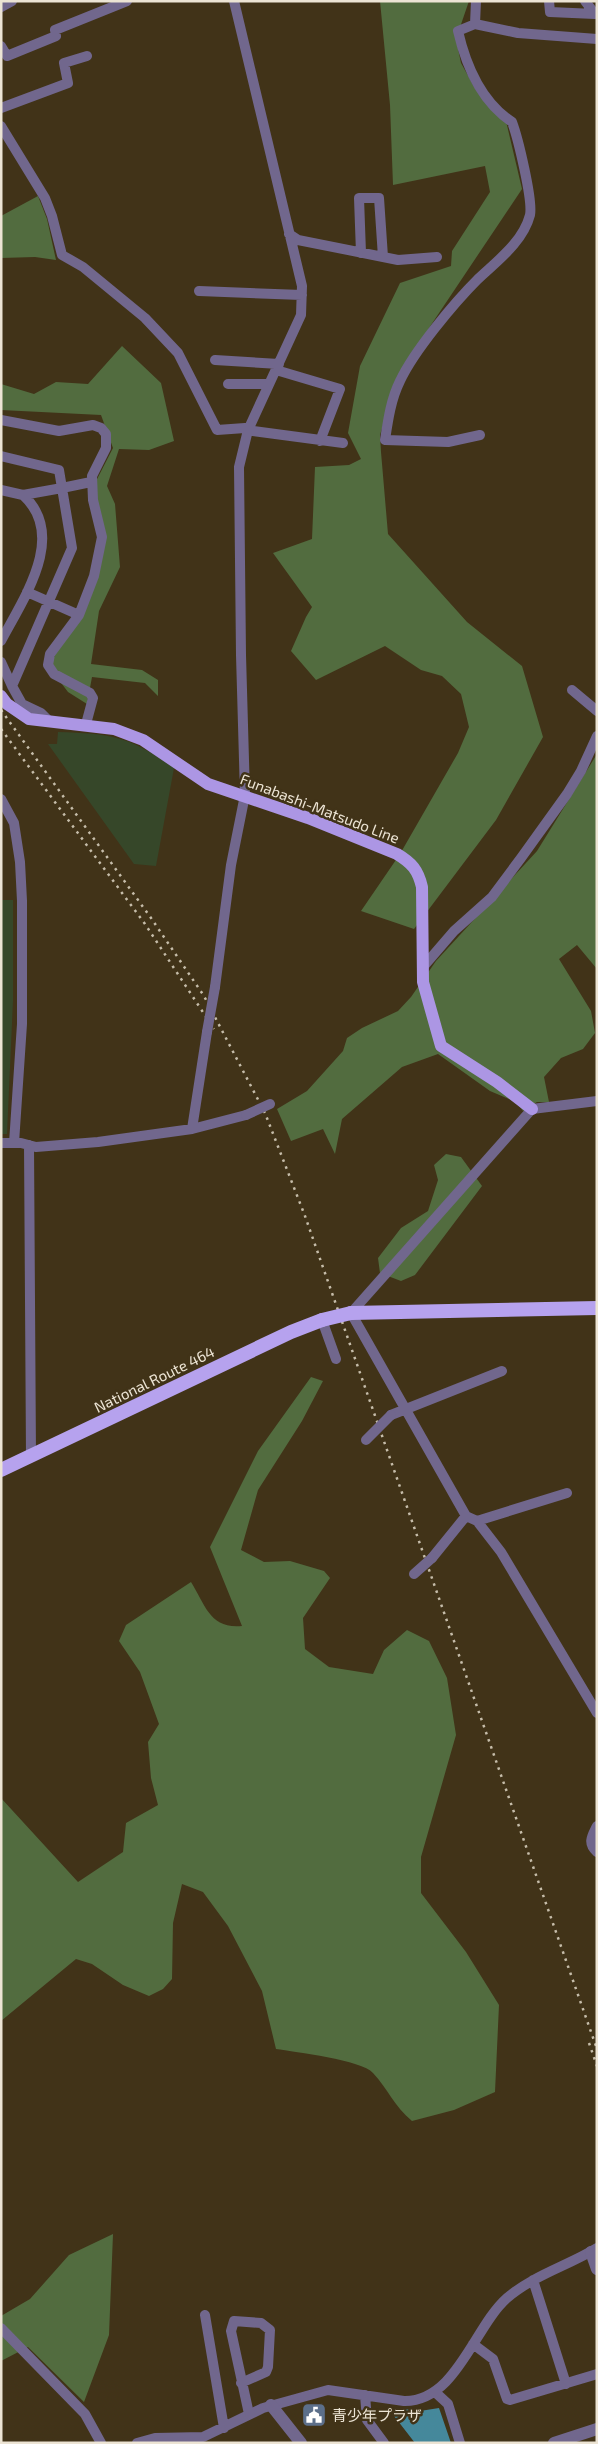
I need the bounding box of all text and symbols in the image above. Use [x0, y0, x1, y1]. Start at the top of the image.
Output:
street label: Funabashi-Matsudo Line [238, 769, 402, 847]
street label: National Route 464 [91, 1342, 217, 1416]
public building icon: 青少年プラザ [301, 2402, 327, 2428]
place label: 青少年プラザ [332, 2406, 422, 2424]

